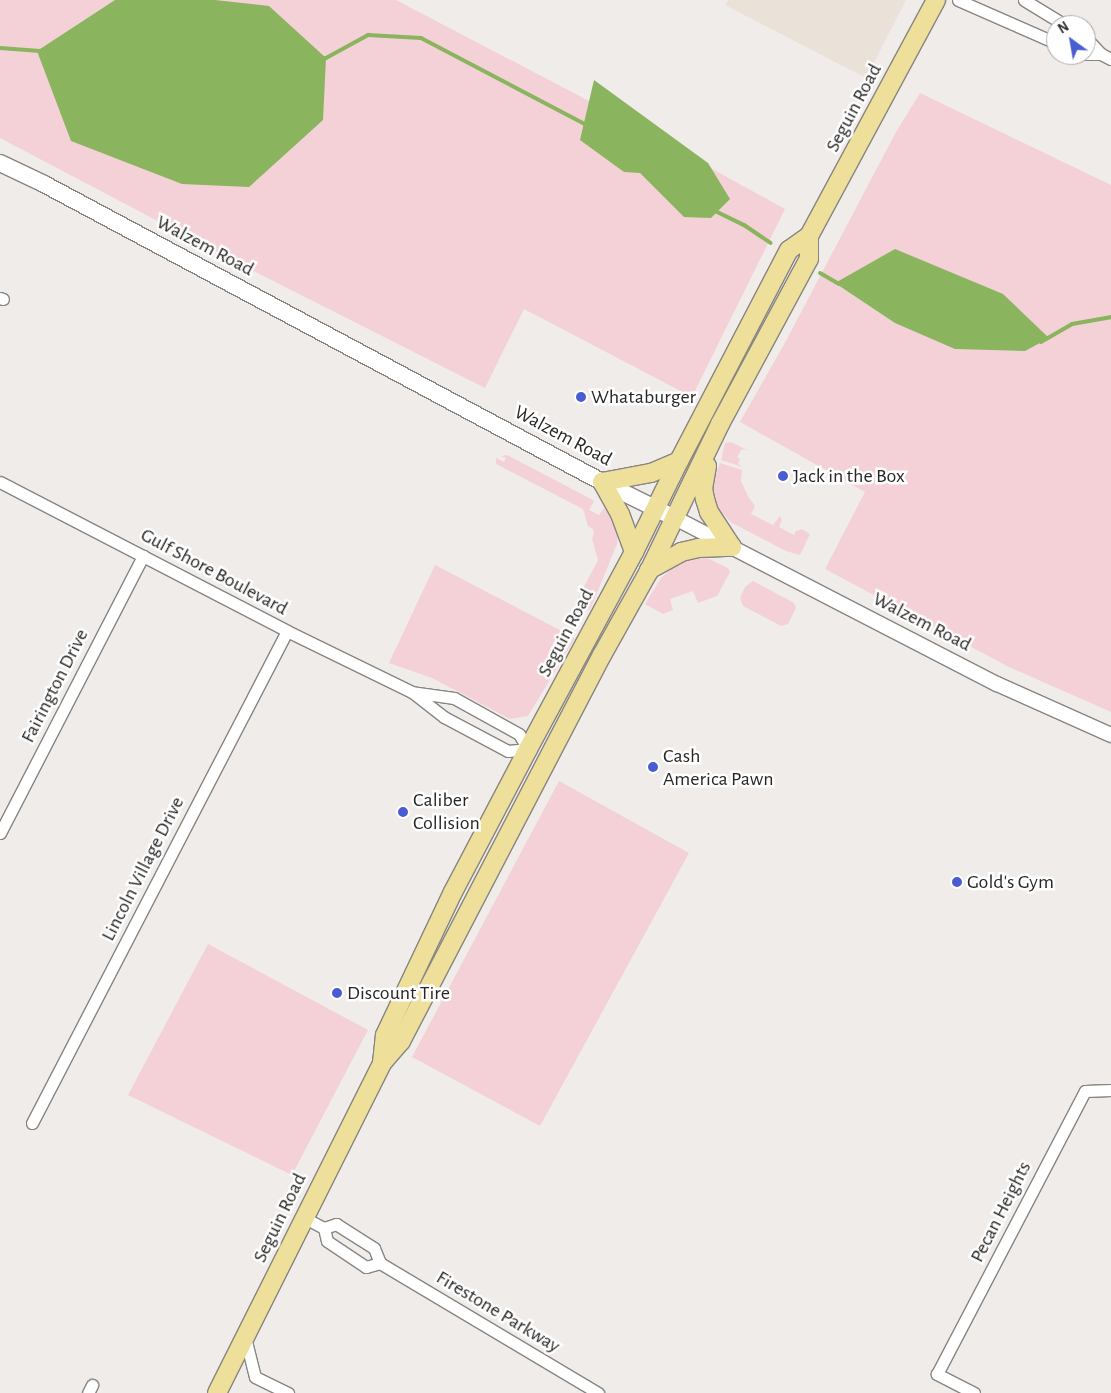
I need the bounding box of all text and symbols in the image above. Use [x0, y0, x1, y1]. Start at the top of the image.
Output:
north arrow [1046, 15, 1096, 65]
text: N [1056, 20, 1071, 37]
street label: Seguin Road [821, 60, 887, 156]
street label: Walzem Road [152, 210, 258, 282]
place label: Whataburger [591, 385, 696, 409]
marker: Whataburger [575, 391, 587, 403]
street label: Walzem Road [510, 400, 616, 472]
place label: Jack in the Box [793, 464, 905, 488]
marker: Jack in the Box [777, 470, 789, 482]
street label: Gulf Shore Boulevard [136, 523, 292, 621]
street label: Seguin Road [533, 585, 599, 681]
street label: Walzem Road [869, 587, 975, 657]
street label: Fairington Drive [16, 625, 94, 747]
place label: Cash America Pawn [663, 744, 774, 791]
marker: Cash America Pawn [647, 761, 659, 773]
place label: Caliber Collision [413, 788, 480, 835]
street label: Lincoln Village Drive [96, 793, 190, 945]
marker: Caliber Collision [397, 806, 409, 818]
place label: Gold's Gym [967, 870, 1054, 894]
marker: Gold's Gym [951, 876, 963, 888]
place label: Discount Tire [347, 981, 450, 1005]
marker: Discount Tire [331, 987, 343, 999]
street label: Pecan Heights [965, 1157, 1037, 1267]
street label: Seguin Road [248, 1169, 312, 1267]
street label: Firestone Parkway [432, 1266, 564, 1358]

